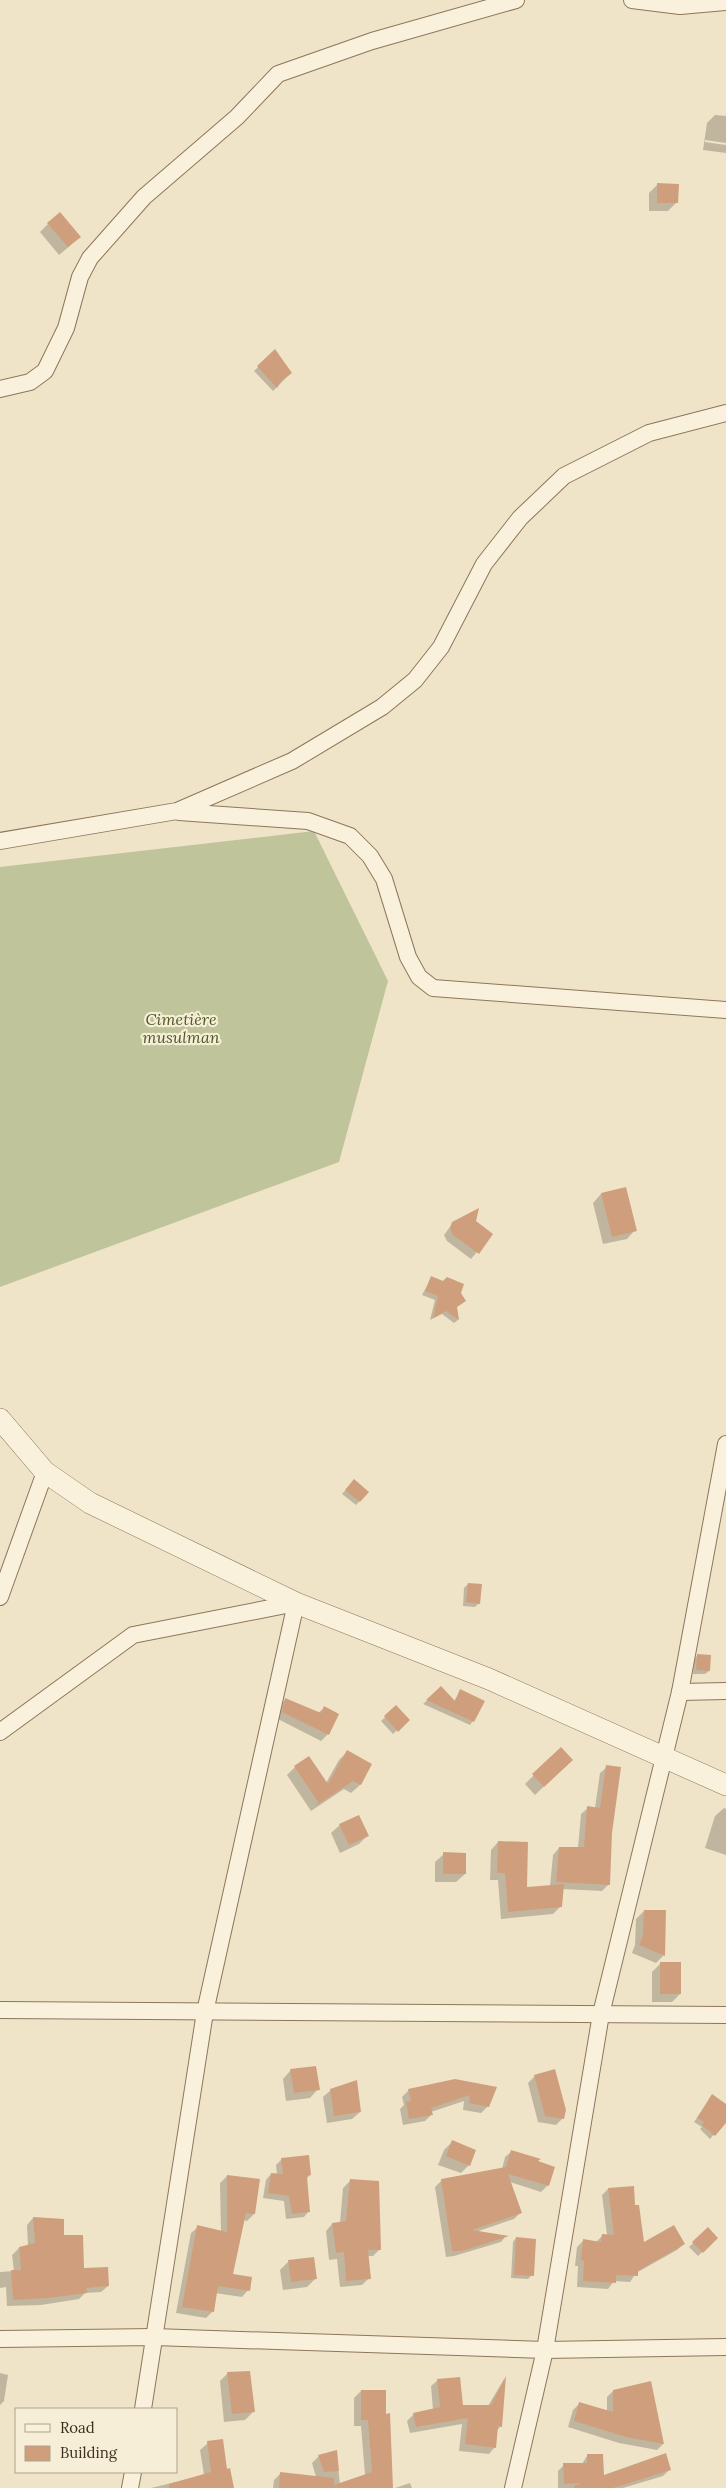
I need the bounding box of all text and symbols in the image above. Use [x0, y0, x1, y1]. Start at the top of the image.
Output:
park label: Cimetière musulman [143, 1009, 220, 1047]
legend [15, 2408, 178, 2473]
text: Road [60, 2418, 95, 2437]
text: Building [60, 2443, 118, 2462]

